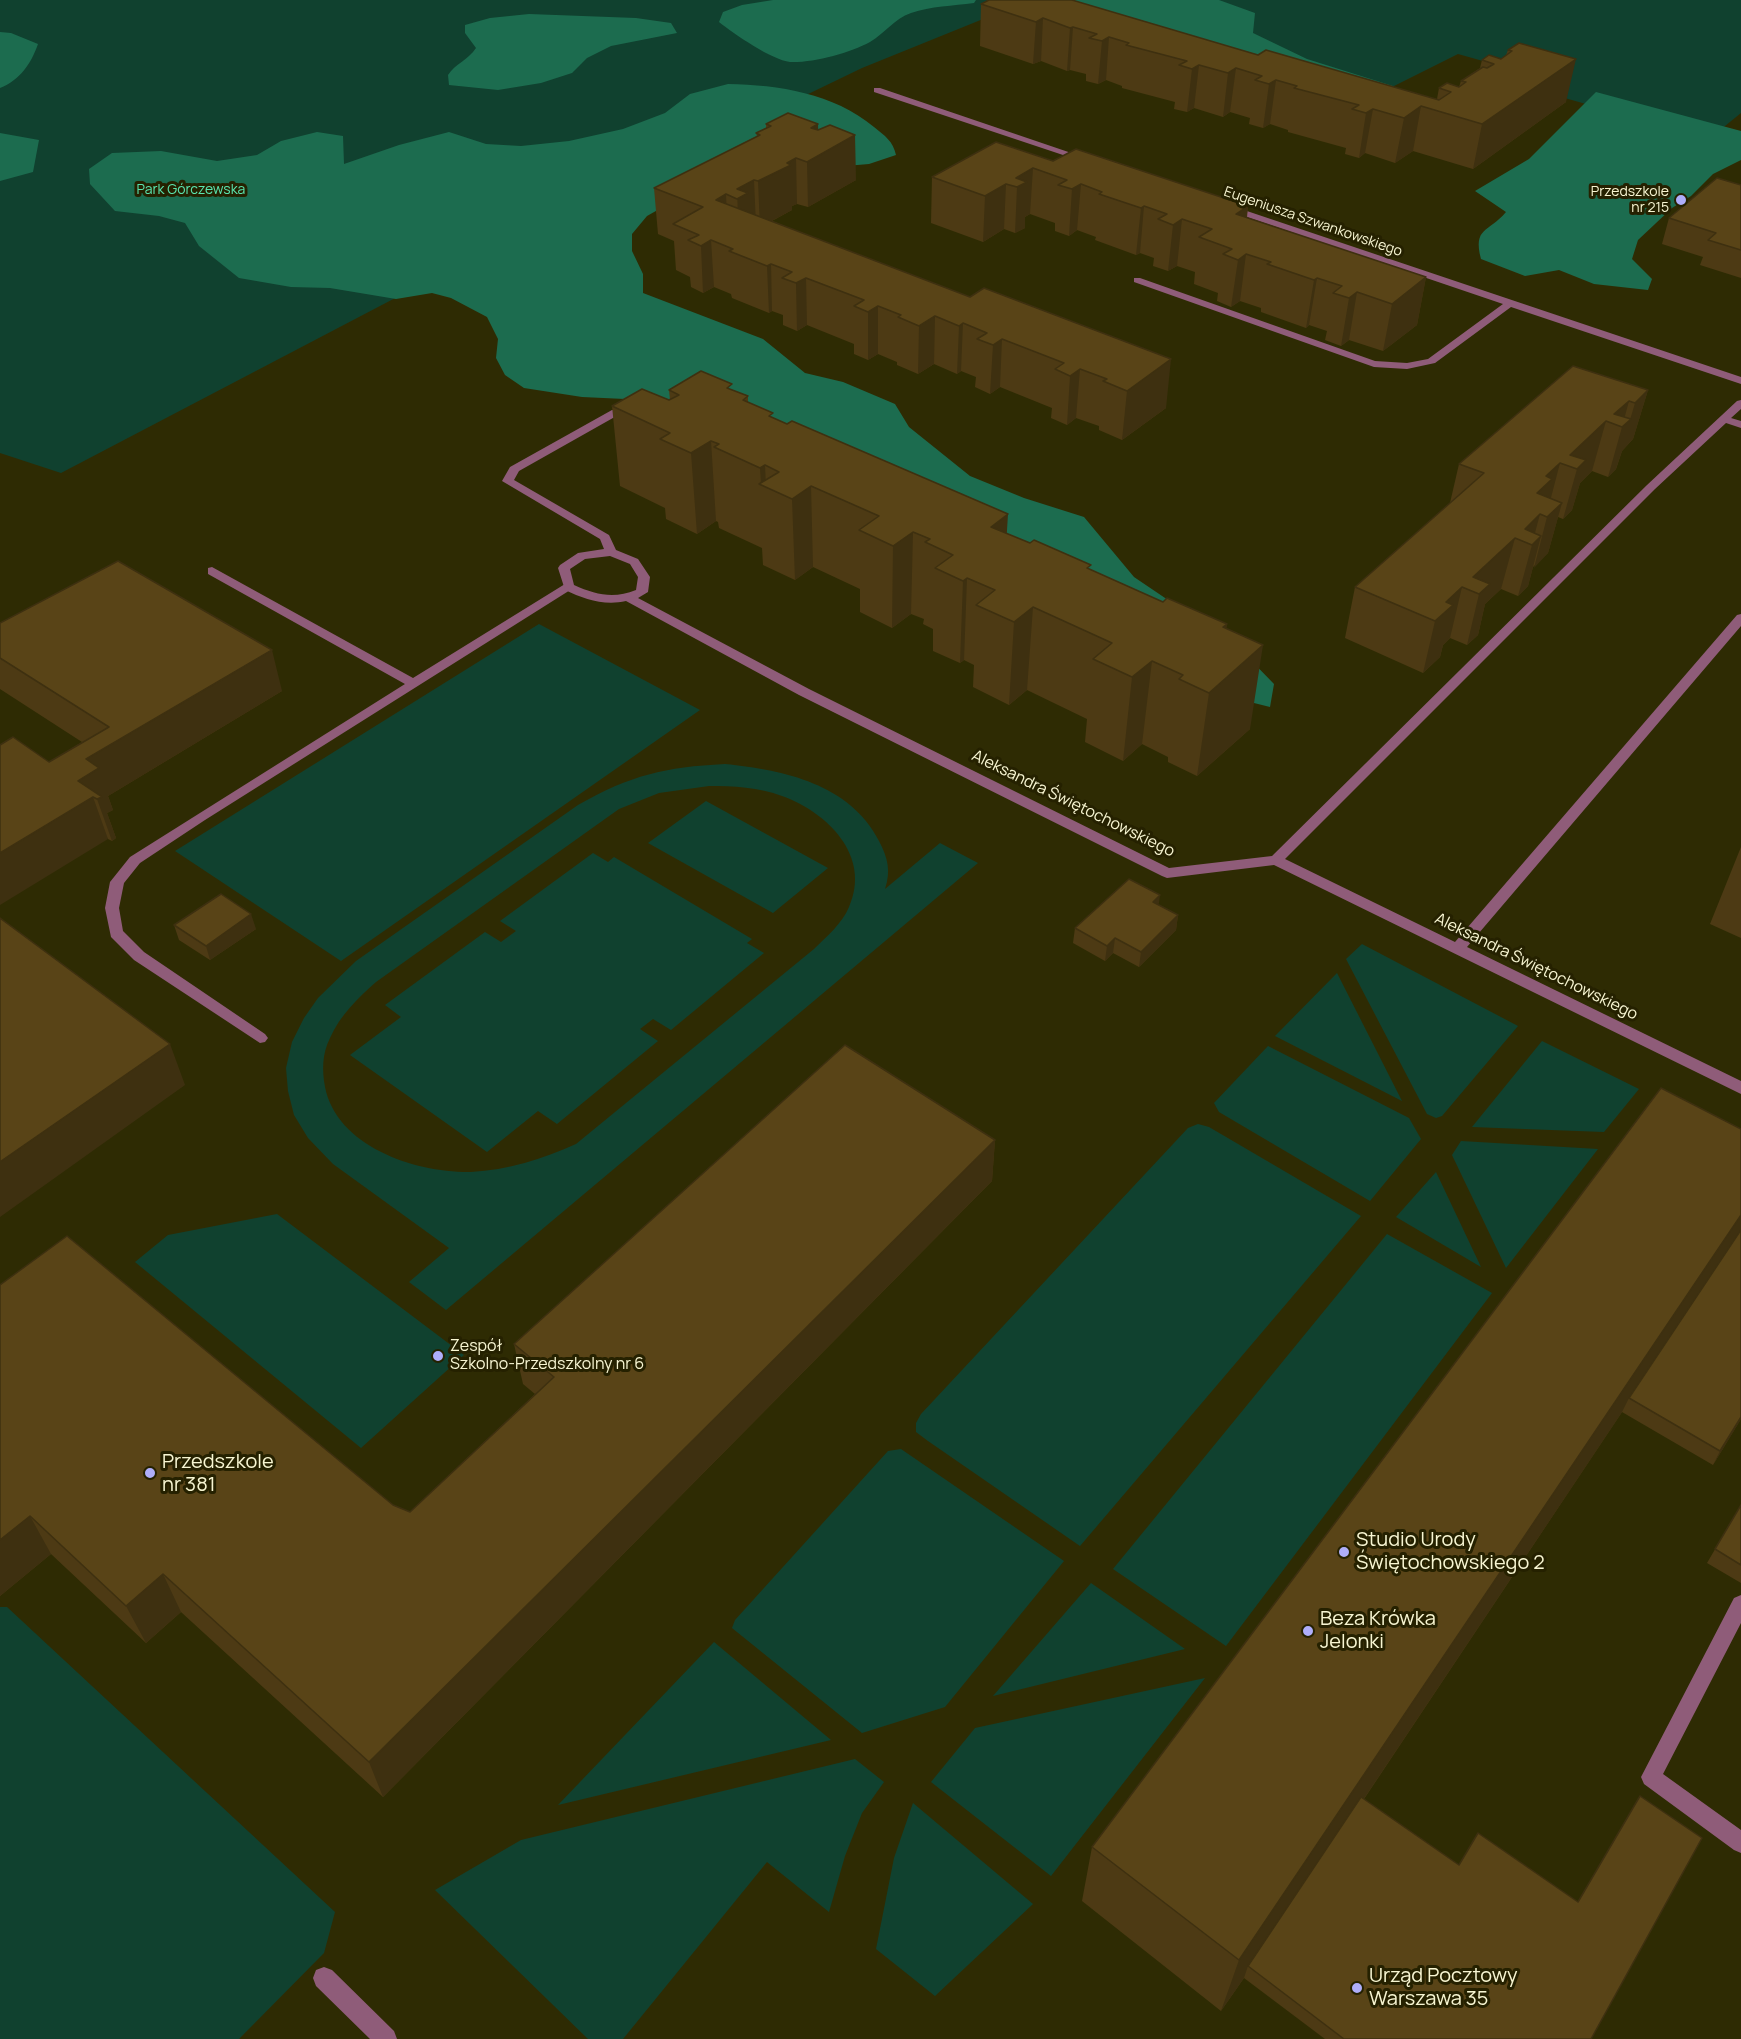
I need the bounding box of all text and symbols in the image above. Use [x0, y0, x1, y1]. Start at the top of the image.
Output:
park label: Park Górczewska [137, 182, 245, 198]
street label: Eugeniusza Szwankowskiego [1222, 184, 1404, 260]
place label: Przedszkole nr 215 [1591, 184, 1669, 216]
marker: Przedszkole nr 215 [1674, 193, 1688, 207]
street label: Aleksandra Świętochowskiego [968, 746, 1178, 862]
street label: Aleksandra Świętochowskiego [1431, 909, 1641, 1025]
place label: Zespół Szkolno-Przedszkolny nr 6 [450, 1337, 644, 1375]
marker: Zespół Szkolno-Przedszkolny nr 6 [431, 1349, 445, 1363]
place label: Przedszkole nr 381 [162, 1450, 274, 1497]
marker: Przedszkole nr 381 [143, 1466, 157, 1480]
place label: Studio Urody Świętochowskiego 2 [1356, 1528, 1545, 1575]
marker: Studio Urody Świętochowskiego 2 [1337, 1545, 1351, 1559]
place label: Beza Krówka Jelonki [1320, 1607, 1436, 1654]
marker: Beza Krówka Jelonki [1301, 1624, 1315, 1638]
place label: Urząd Pocztowy Warszawa 35 [1369, 1964, 1518, 2011]
marker: Urząd Pocztowy Warszawa 35 [1350, 1981, 1364, 1995]

